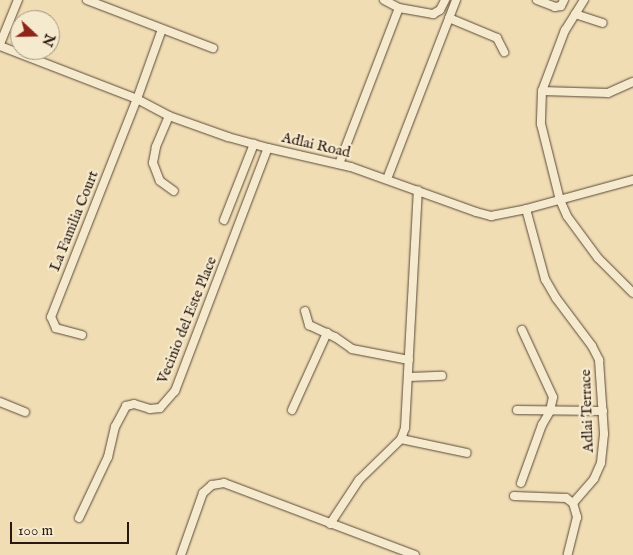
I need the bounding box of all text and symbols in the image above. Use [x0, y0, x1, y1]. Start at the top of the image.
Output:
north arrow [10, 10, 60, 60]
text: N [37, 31, 59, 49]
street label: Adlai Road [280, 128, 352, 162]
street label: La Familia Court [46, 168, 102, 274]
street label: Vecinio del Este Place [153, 254, 221, 386]
street label: Adlai Terrace [577, 369, 597, 453]
scale bar [12, 512, 131, 544]
text: 100 m [18, 521, 53, 540]

